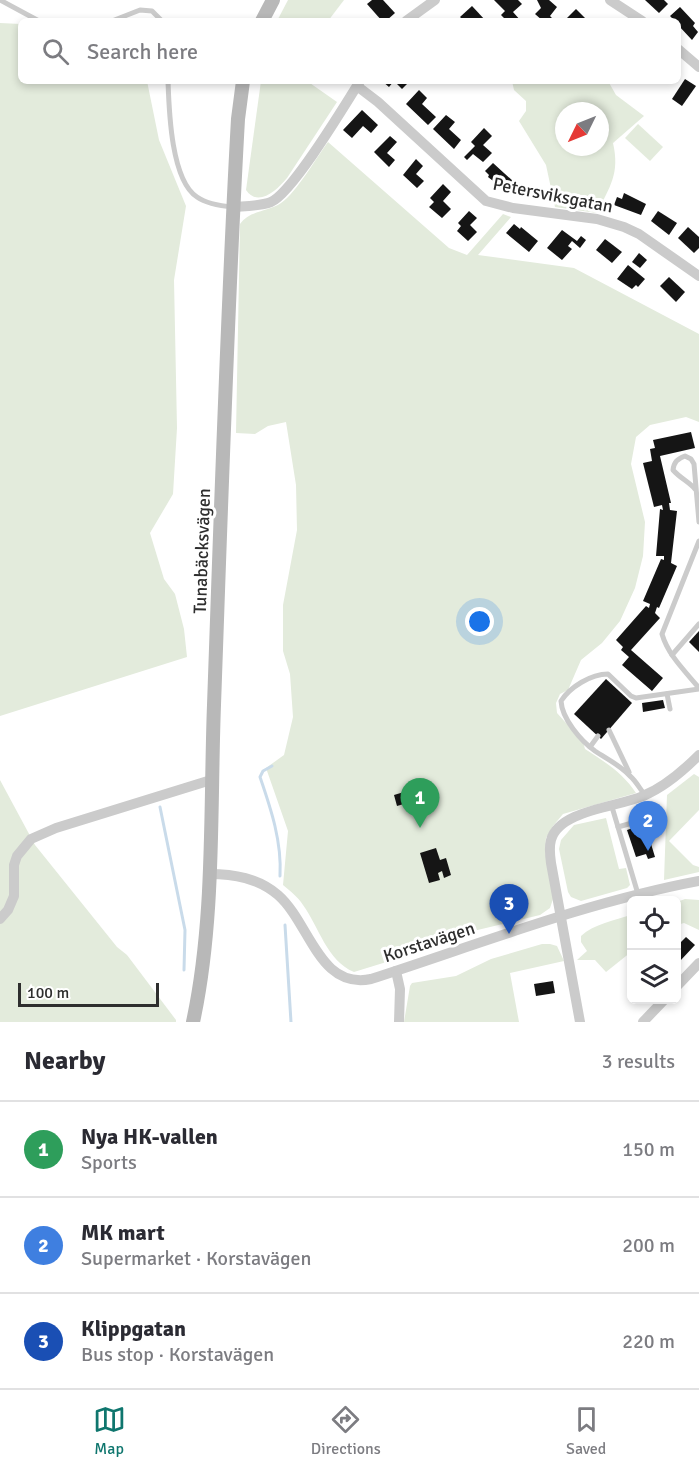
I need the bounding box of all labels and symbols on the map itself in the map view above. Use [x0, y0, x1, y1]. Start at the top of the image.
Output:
north arrow [555, 102, 609, 156]
street label: Petersviksgatan [491, 173, 615, 217]
street label: Tunabäcksvägen [189, 488, 215, 614]
your location [465, 607, 494, 636]
pin: 1 [400, 778, 440, 828]
pin: 2 [628, 802, 668, 851]
pin: 3 [490, 884, 528, 934]
street label: Korstavägen [380, 917, 478, 967]
scale bar [18, 980, 159, 1008]

